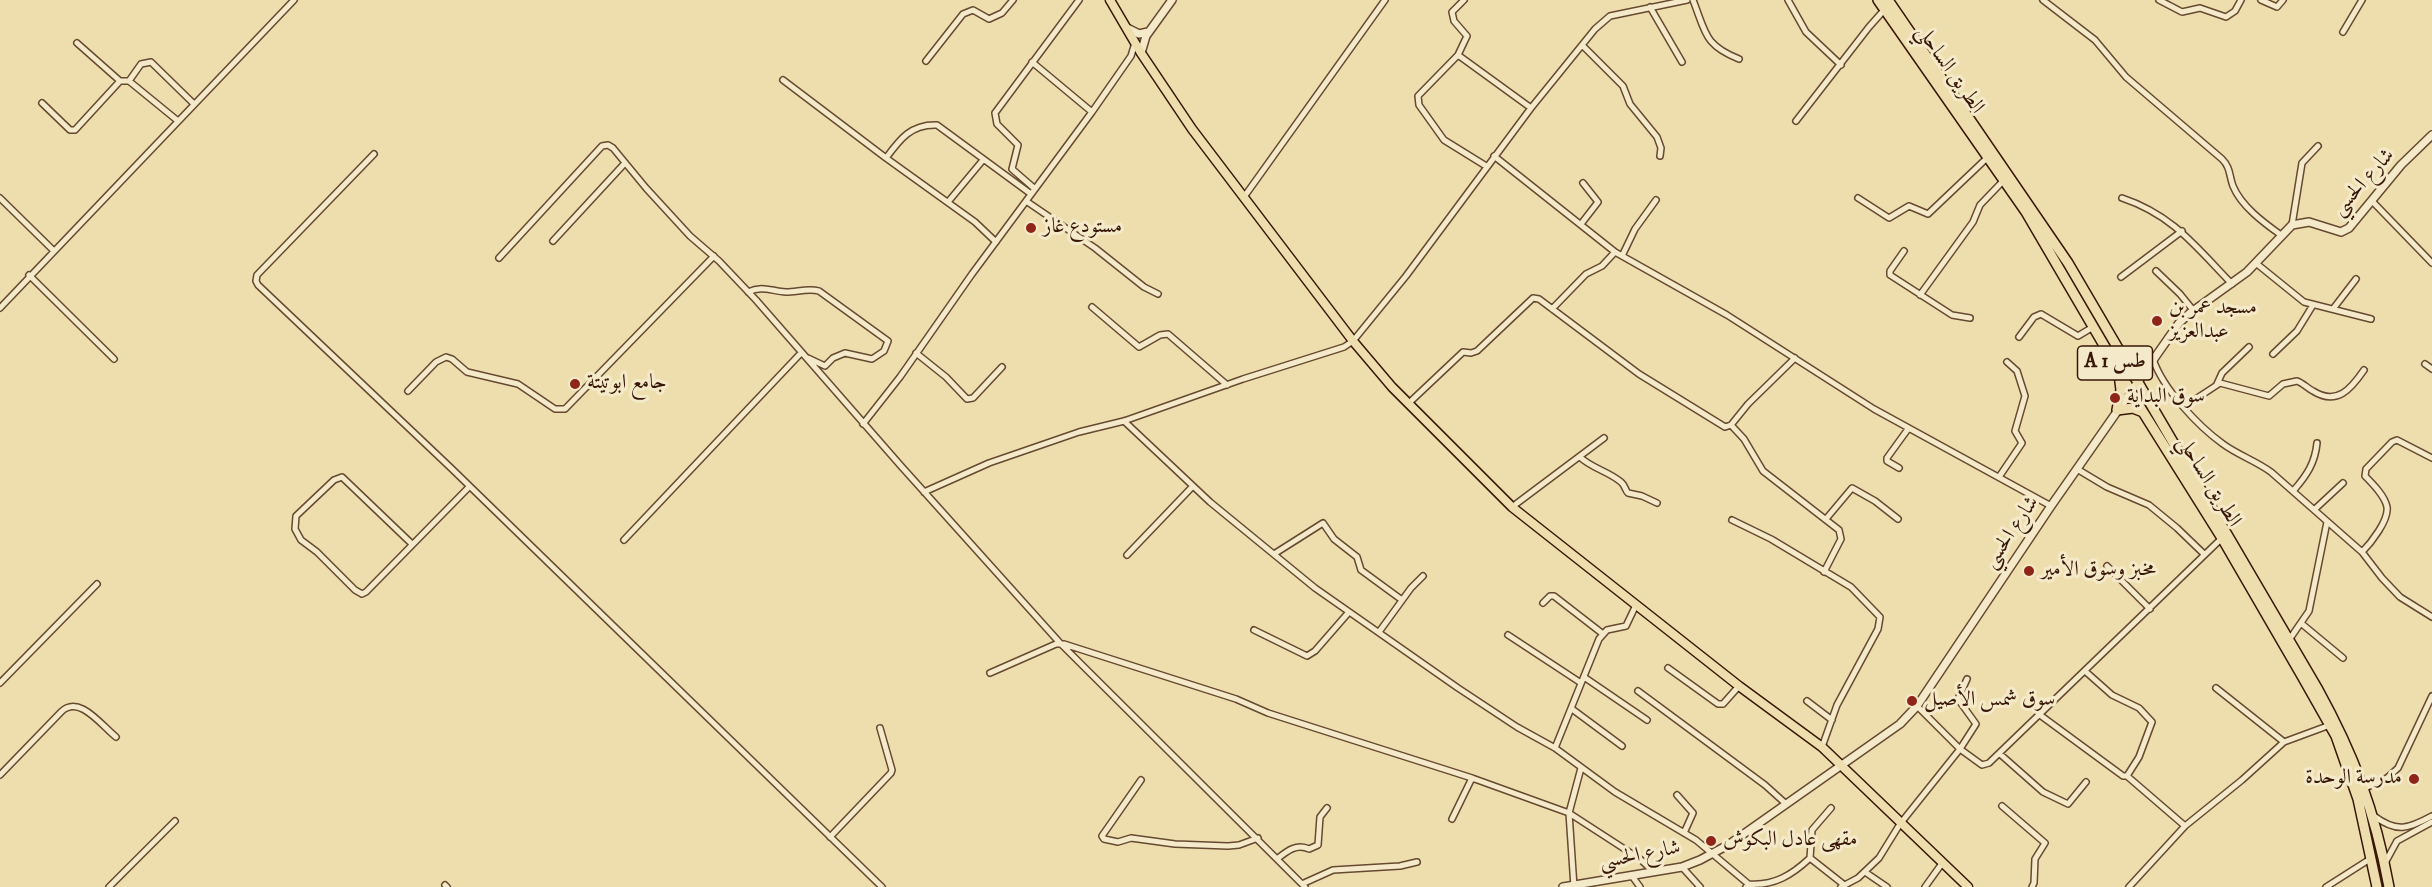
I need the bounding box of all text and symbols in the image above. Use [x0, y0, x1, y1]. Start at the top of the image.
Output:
street label: الطريق الساحلي [1909, 21, 1989, 119]
street label: شارع الحسي [2327, 144, 2401, 222]
place label: مستودع غاز [1043, 215, 1122, 241]
marker: مستودع غاز [1024, 221, 1038, 235]
place label: مسجد عمر بن عبدالعزيز [2169, 296, 2257, 346]
marker: مسجد عمر بن عبدالعزيز [2150, 314, 2164, 328]
road number: A 1 طس [2078, 346, 2152, 380]
place label: جامع ابوتيتة [587, 371, 667, 397]
marker: جامع ابوتيتة [568, 377, 582, 391]
place label: سوق البداية [2127, 385, 2205, 411]
marker: سوق البداية [2108, 391, 2122, 405]
street label: الطريق الساحلي [2170, 432, 2246, 532]
street label: شارع الحسي [1979, 492, 2045, 574]
place label: مخبز وسوق الأمير [2041, 558, 2156, 584]
marker: مخبز وسوق الأمير [2022, 564, 2036, 578]
place label: سوق شمس الأصيل [1924, 688, 2055, 714]
marker: سوق شمس الأصيل [1905, 694, 1919, 708]
place label: مدرسة الوحدة [2305, 766, 2402, 792]
marker: مدرسة الوحدة [2407, 772, 2421, 786]
place label: مقهى عادل البكوش [1723, 828, 1857, 854]
marker: مقهى عادل البكوش [1704, 834, 1718, 848]
street label: شارع الحسي [1597, 836, 1683, 876]

